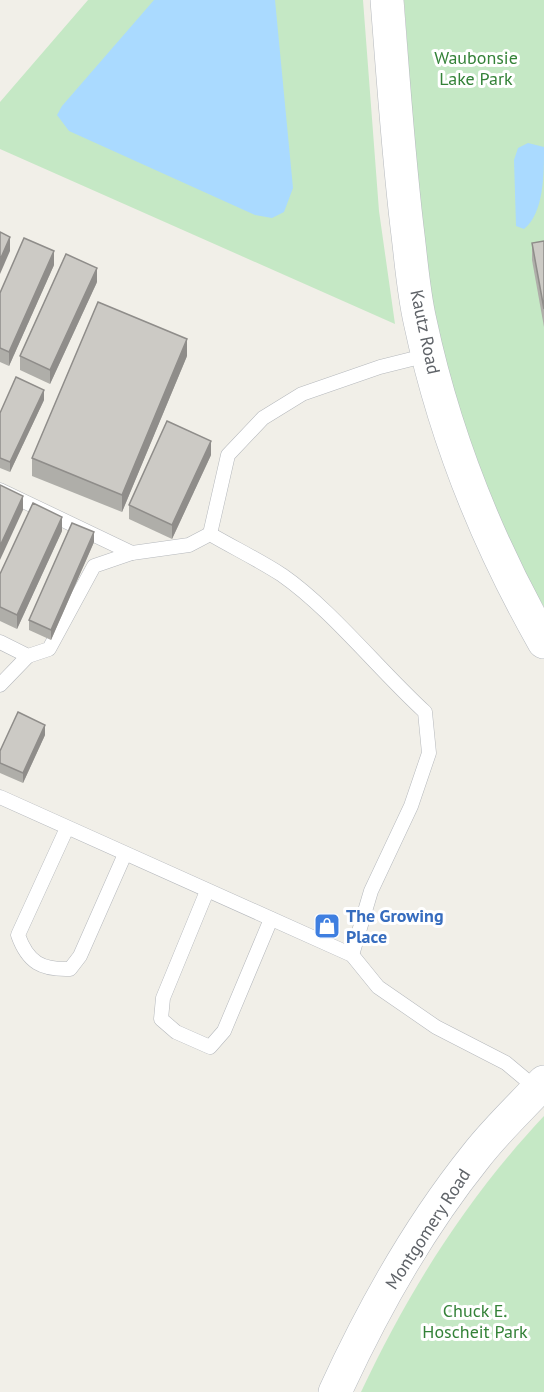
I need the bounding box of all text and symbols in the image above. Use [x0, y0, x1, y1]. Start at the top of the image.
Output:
park label: Waubonsie Lake Park [434, 46, 518, 90]
street label: Kautz Road [405, 288, 446, 376]
place label: The Growing Place [346, 904, 444, 948]
shop icon: The Growing Place [312, 911, 342, 941]
street label: Montgomery Road [380, 1164, 475, 1293]
park label: Chuck E. Hoscheit Park [422, 1299, 528, 1343]

